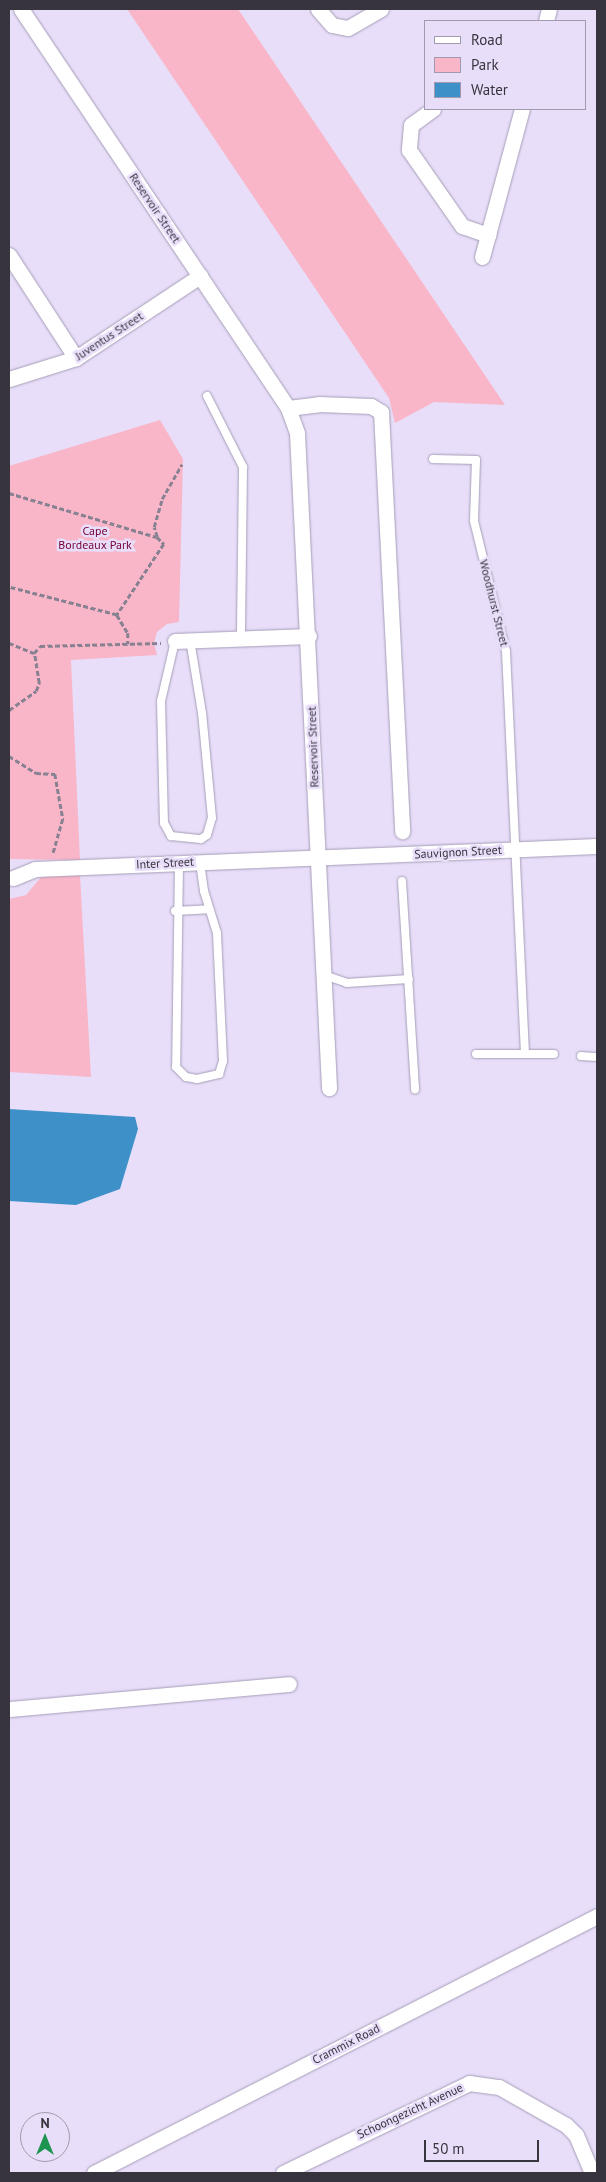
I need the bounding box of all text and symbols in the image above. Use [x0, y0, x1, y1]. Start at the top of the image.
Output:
legend [424, 20, 586, 110]
text: Road [471, 30, 503, 49]
text: Park [471, 55, 499, 74]
text: Water [471, 80, 508, 99]
street label: Reservoir Street [126, 170, 184, 246]
street label: Juventus Street [72, 309, 146, 363]
park label: Cape Bordeaux Park [58, 524, 132, 552]
street label: Woodhurst Street [476, 558, 512, 648]
street label: Reservoir Street [304, 706, 322, 788]
street label: Sauvignon Street [414, 843, 502, 861]
street label: Inter Street [136, 854, 194, 872]
street label: Crammix Road [310, 2021, 382, 2067]
street label: Schoongezicht Avenue [355, 2080, 465, 2142]
north arrow [20, 2112, 70, 2162]
text: N [40, 2114, 50, 2132]
scale bar [426, 2130, 541, 2162]
text: 50 m [432, 2139, 465, 2158]

